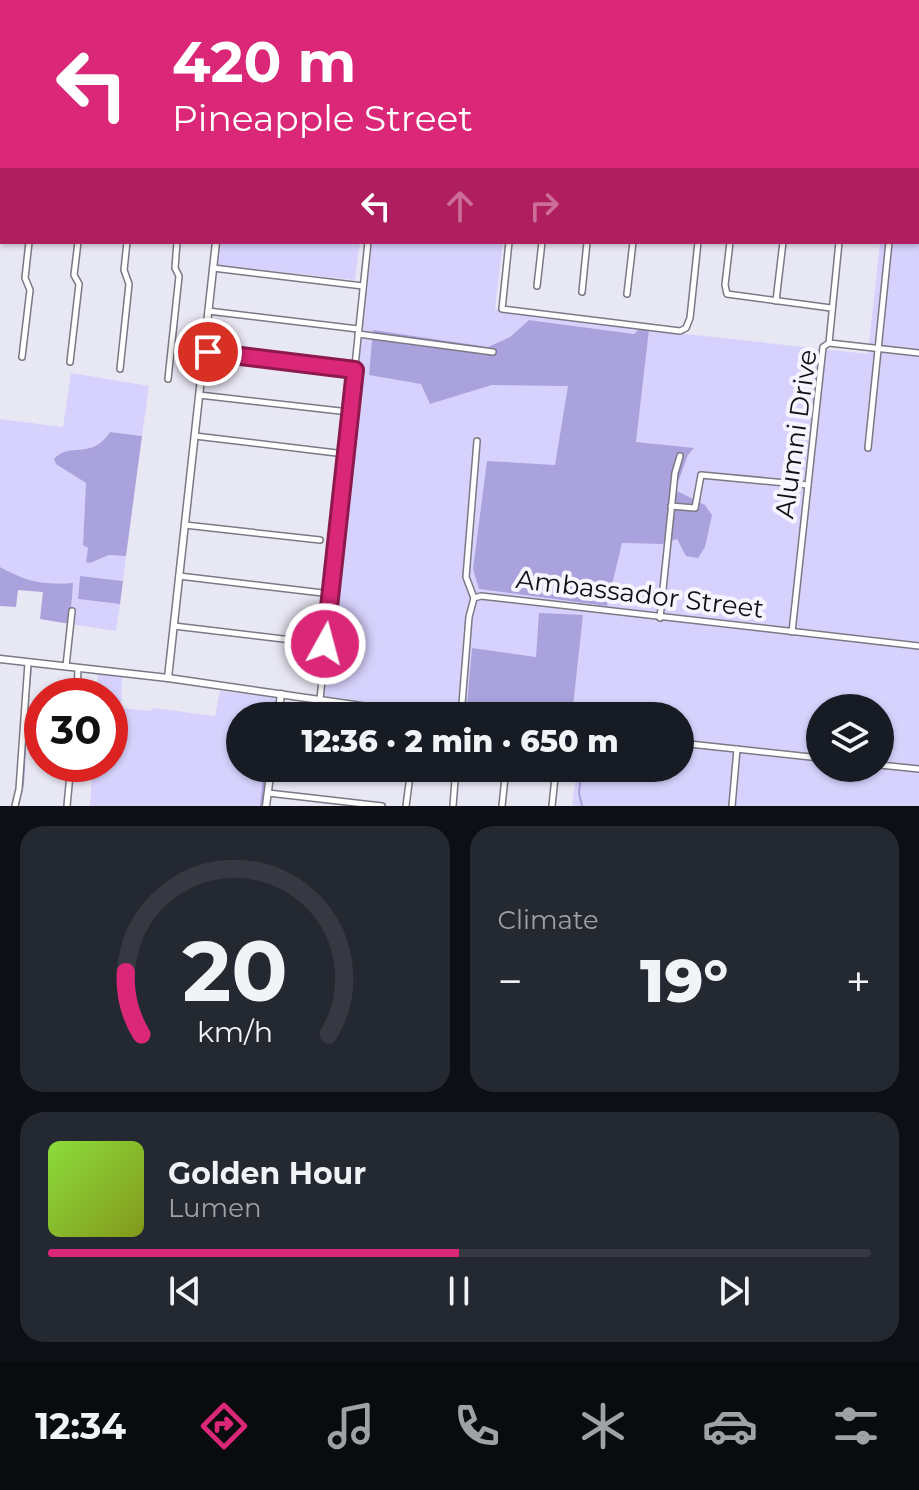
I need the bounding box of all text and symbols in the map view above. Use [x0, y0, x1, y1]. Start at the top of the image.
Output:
text: 420 m [172, 28, 356, 96]
icon: left [40, 32, 144, 136]
text: Pineapple Street [172, 96, 473, 140]
icon: left [354, 184, 398, 228]
icon: ahead [438, 184, 482, 228]
icon: right [522, 184, 566, 228]
pin [174, 318, 242, 386]
icon: arrive [186, 330, 230, 374]
street label: Alumni Drive [768, 348, 824, 520]
street label: Ambassador Street [514, 563, 766, 625]
position arrow [283, 602, 367, 686]
speed limit sign: 30 [24, 678, 128, 782]
map controls [806, 694, 894, 782]
button: layers [806, 694, 894, 782]
text: 12:36 · 2 min · 650 m [301, 723, 619, 760]
text: Climate [498, 904, 599, 936]
text: 20 [182, 920, 288, 1022]
text: 19° [640, 944, 728, 1017]
text: − [498, 954, 523, 1008]
text: + [846, 954, 871, 1008]
text: km/h [197, 1014, 273, 1049]
text: Golden Hour [168, 1155, 366, 1192]
text: Lumen [168, 1192, 261, 1224]
icon: previous [163, 1269, 207, 1313]
icon: pause [437, 1269, 481, 1313]
icon: next [712, 1269, 756, 1313]
icon: directions [196, 1398, 252, 1454]
icon: music [323, 1398, 379, 1454]
icon: phone [449, 1398, 505, 1454]
icon: climate [575, 1398, 631, 1454]
icon: car [702, 1398, 758, 1454]
icon: filters [828, 1398, 884, 1454]
text: 12:34 [35, 1404, 126, 1448]

